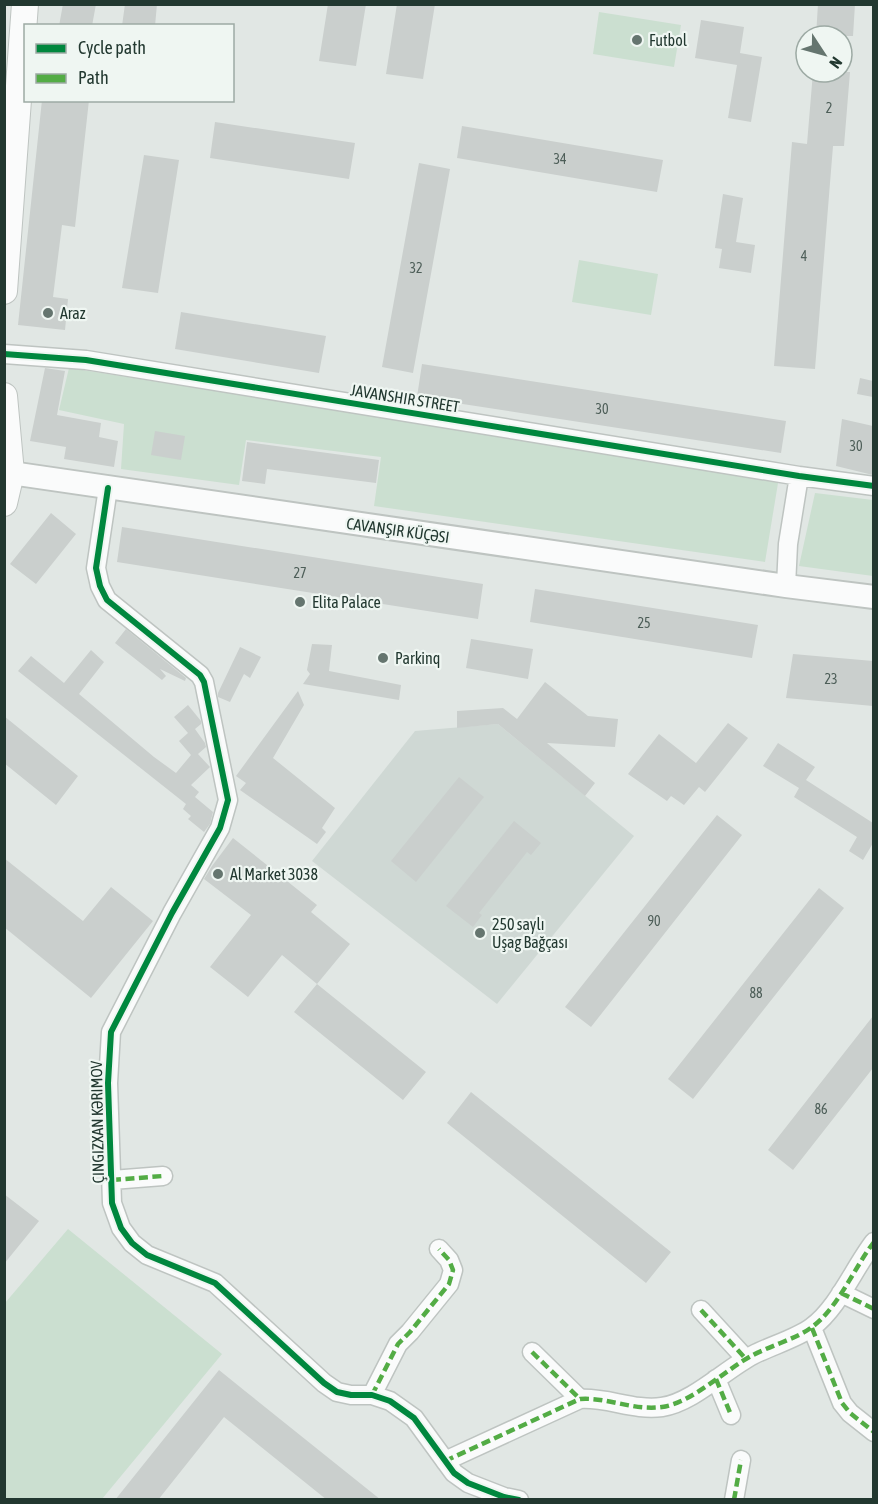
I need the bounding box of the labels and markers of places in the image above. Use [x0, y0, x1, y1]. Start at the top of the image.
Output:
place label: Futbol [649, 31, 688, 49]
marker: Futbol [630, 33, 644, 47]
place label: Araz [60, 304, 86, 322]
marker: Araz [41, 306, 55, 320]
place label: Elita Palace [312, 593, 381, 611]
marker: Elita Palace [293, 595, 307, 609]
place label: Parkinq [395, 649, 440, 668]
marker: Parkinq [376, 651, 390, 665]
place label: Al Market 3038 [230, 865, 318, 883]
marker: Al Market 3038 [211, 867, 225, 881]
place label: 250 saylı Uşag Bağçası [492, 915, 568, 952]
marker: 250 saylı Uşag Bağçası [473, 926, 487, 940]

